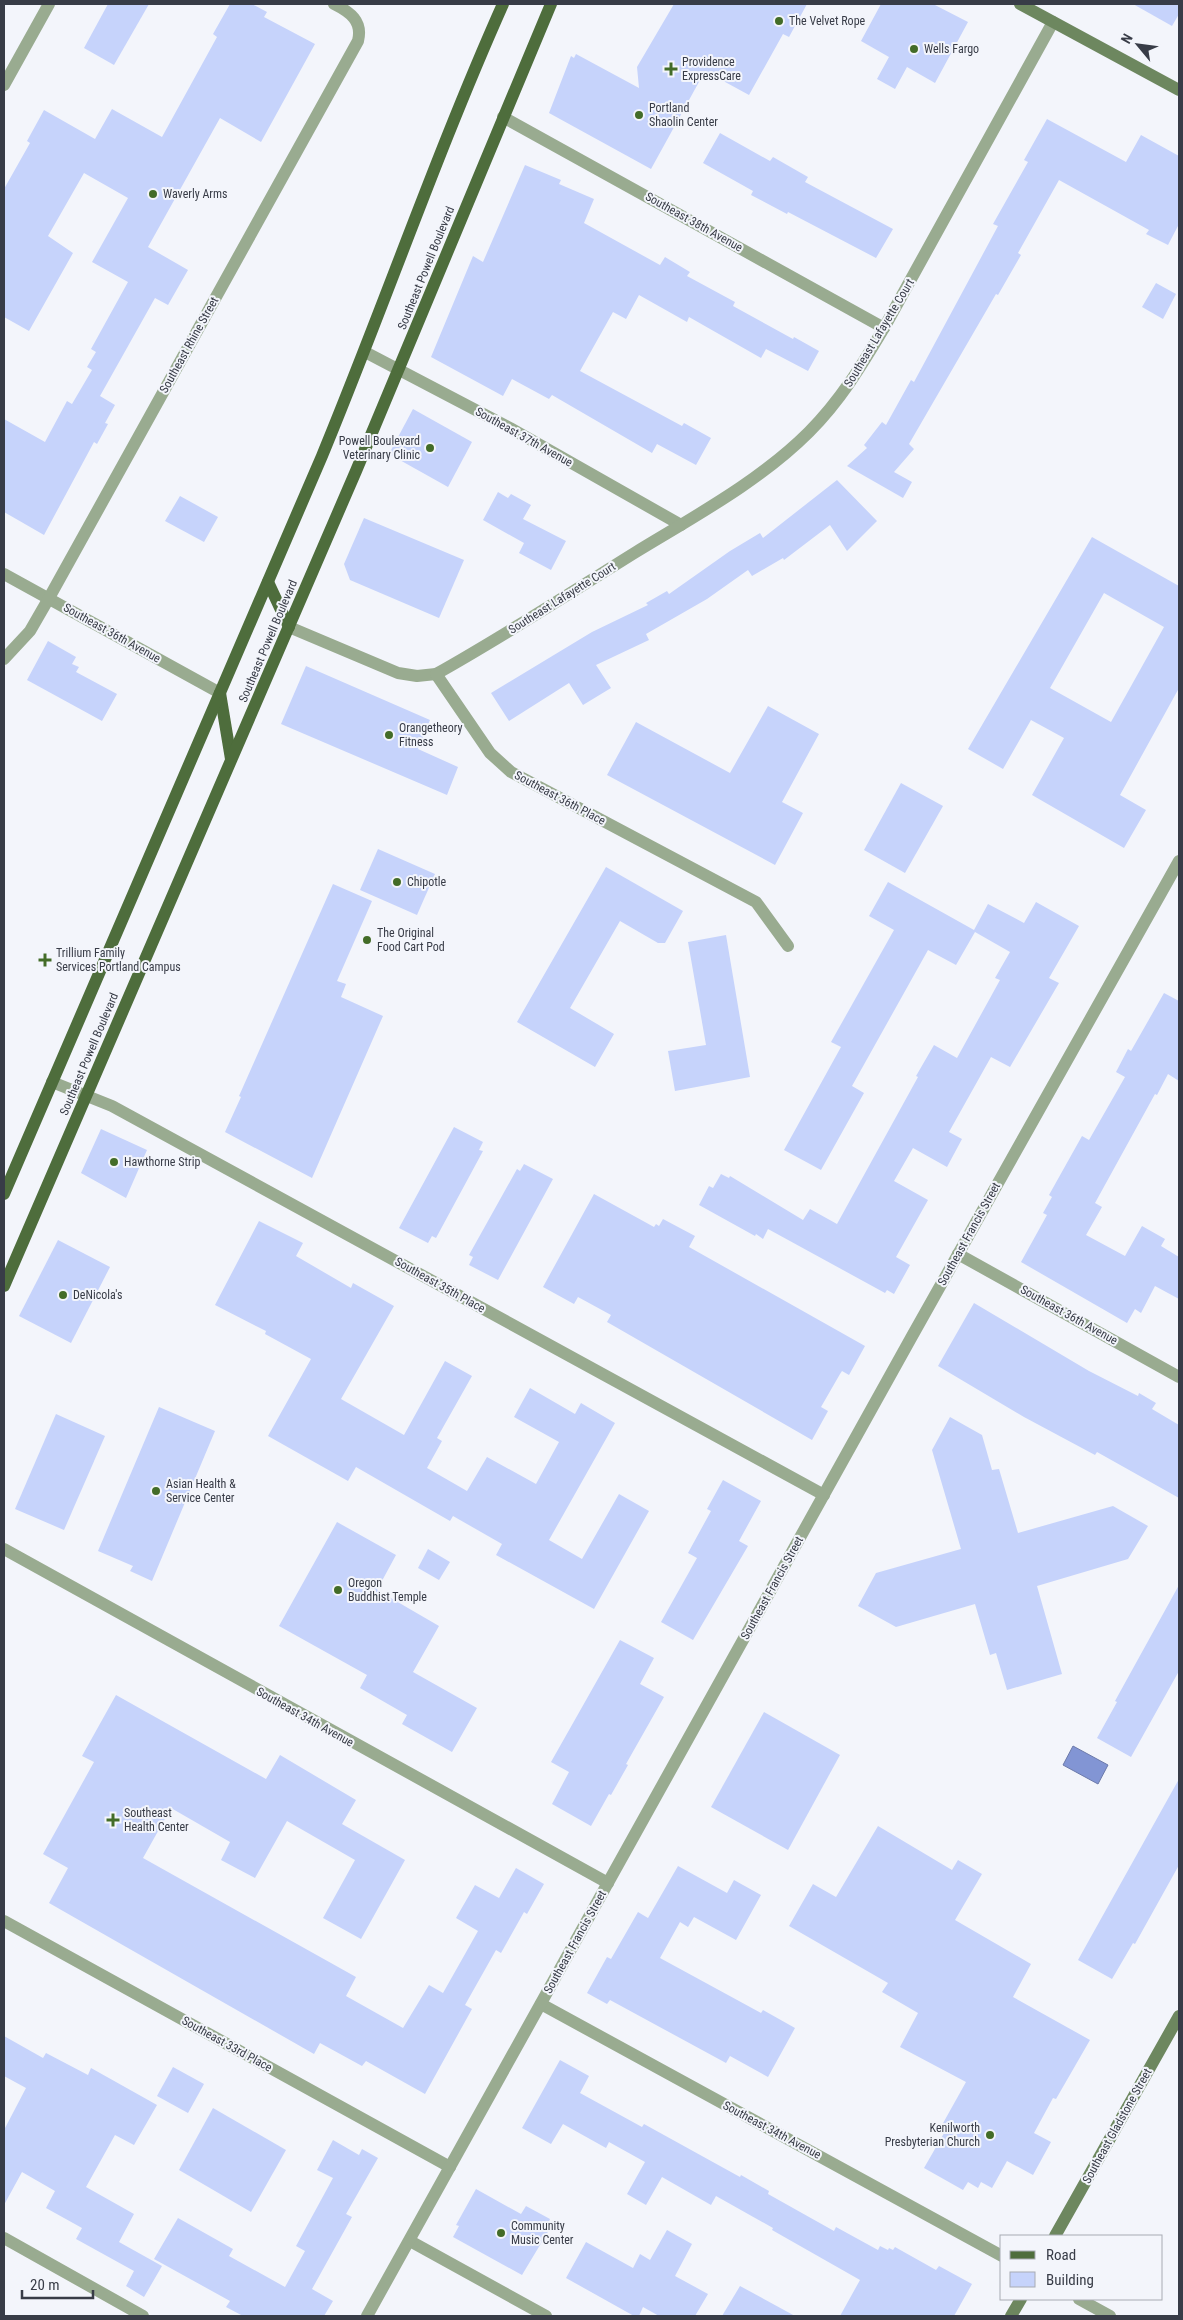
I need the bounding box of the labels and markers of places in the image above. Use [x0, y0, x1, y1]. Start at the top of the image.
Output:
place label: The Velvet Rope [789, 14, 866, 28]
marker: The Velvet Rope [773, 15, 785, 27]
place label: Wells Fargo [924, 42, 979, 56]
marker: Wells Fargo [908, 43, 920, 55]
place label: Providence ExpressCare [682, 55, 741, 83]
marker: Providence ExpressCare [664, 62, 678, 76]
place label: Portland Shaolin Center [649, 101, 718, 129]
marker: Portland Shaolin Center [633, 109, 645, 121]
place label: Waverly Arms [163, 187, 228, 201]
marker: Waverly Arms [147, 188, 159, 200]
place label: Powell Boulevard Veterinary Clinic [339, 434, 420, 462]
marker: Powell Boulevard Veterinary Clinic [424, 442, 436, 454]
place label: Orangetheory Fitness [399, 721, 463, 749]
marker: Orangetheory Fitness [383, 729, 395, 741]
place label: Chipotle [407, 875, 447, 889]
marker: Chipotle [391, 876, 403, 888]
place label: The Original Food Cart Pod [377, 926, 445, 954]
marker: The Original Food Cart Pod [361, 934, 373, 946]
place label: Trillium Family Services Portland Campus [56, 946, 181, 974]
marker: Trillium Family Services Portland Campus [38, 953, 52, 967]
place label: Hawthorne Strip [124, 1155, 200, 1169]
marker: Hawthorne Strip [108, 1156, 120, 1168]
place label: DeNicola's [73, 1288, 122, 1302]
marker: DeNicola's [57, 1289, 69, 1301]
place label: Asian Health & Service Center [166, 1477, 236, 1505]
marker: Asian Health & Service Center [150, 1485, 162, 1497]
place label: Oregon Buddhist Temple [348, 1576, 427, 1604]
marker: Oregon Buddhist Temple [332, 1584, 344, 1596]
place label: Southeast Health Center [124, 1806, 189, 1834]
marker: Southeast Health Center [106, 1813, 120, 1827]
place label: Kenilworth Presbyterian Church [885, 2121, 980, 2149]
marker: Kenilworth Presbyterian Church [984, 2129, 996, 2141]
place label: Community Music Center [511, 2219, 574, 2247]
marker: Community Music Center [495, 2227, 507, 2239]

